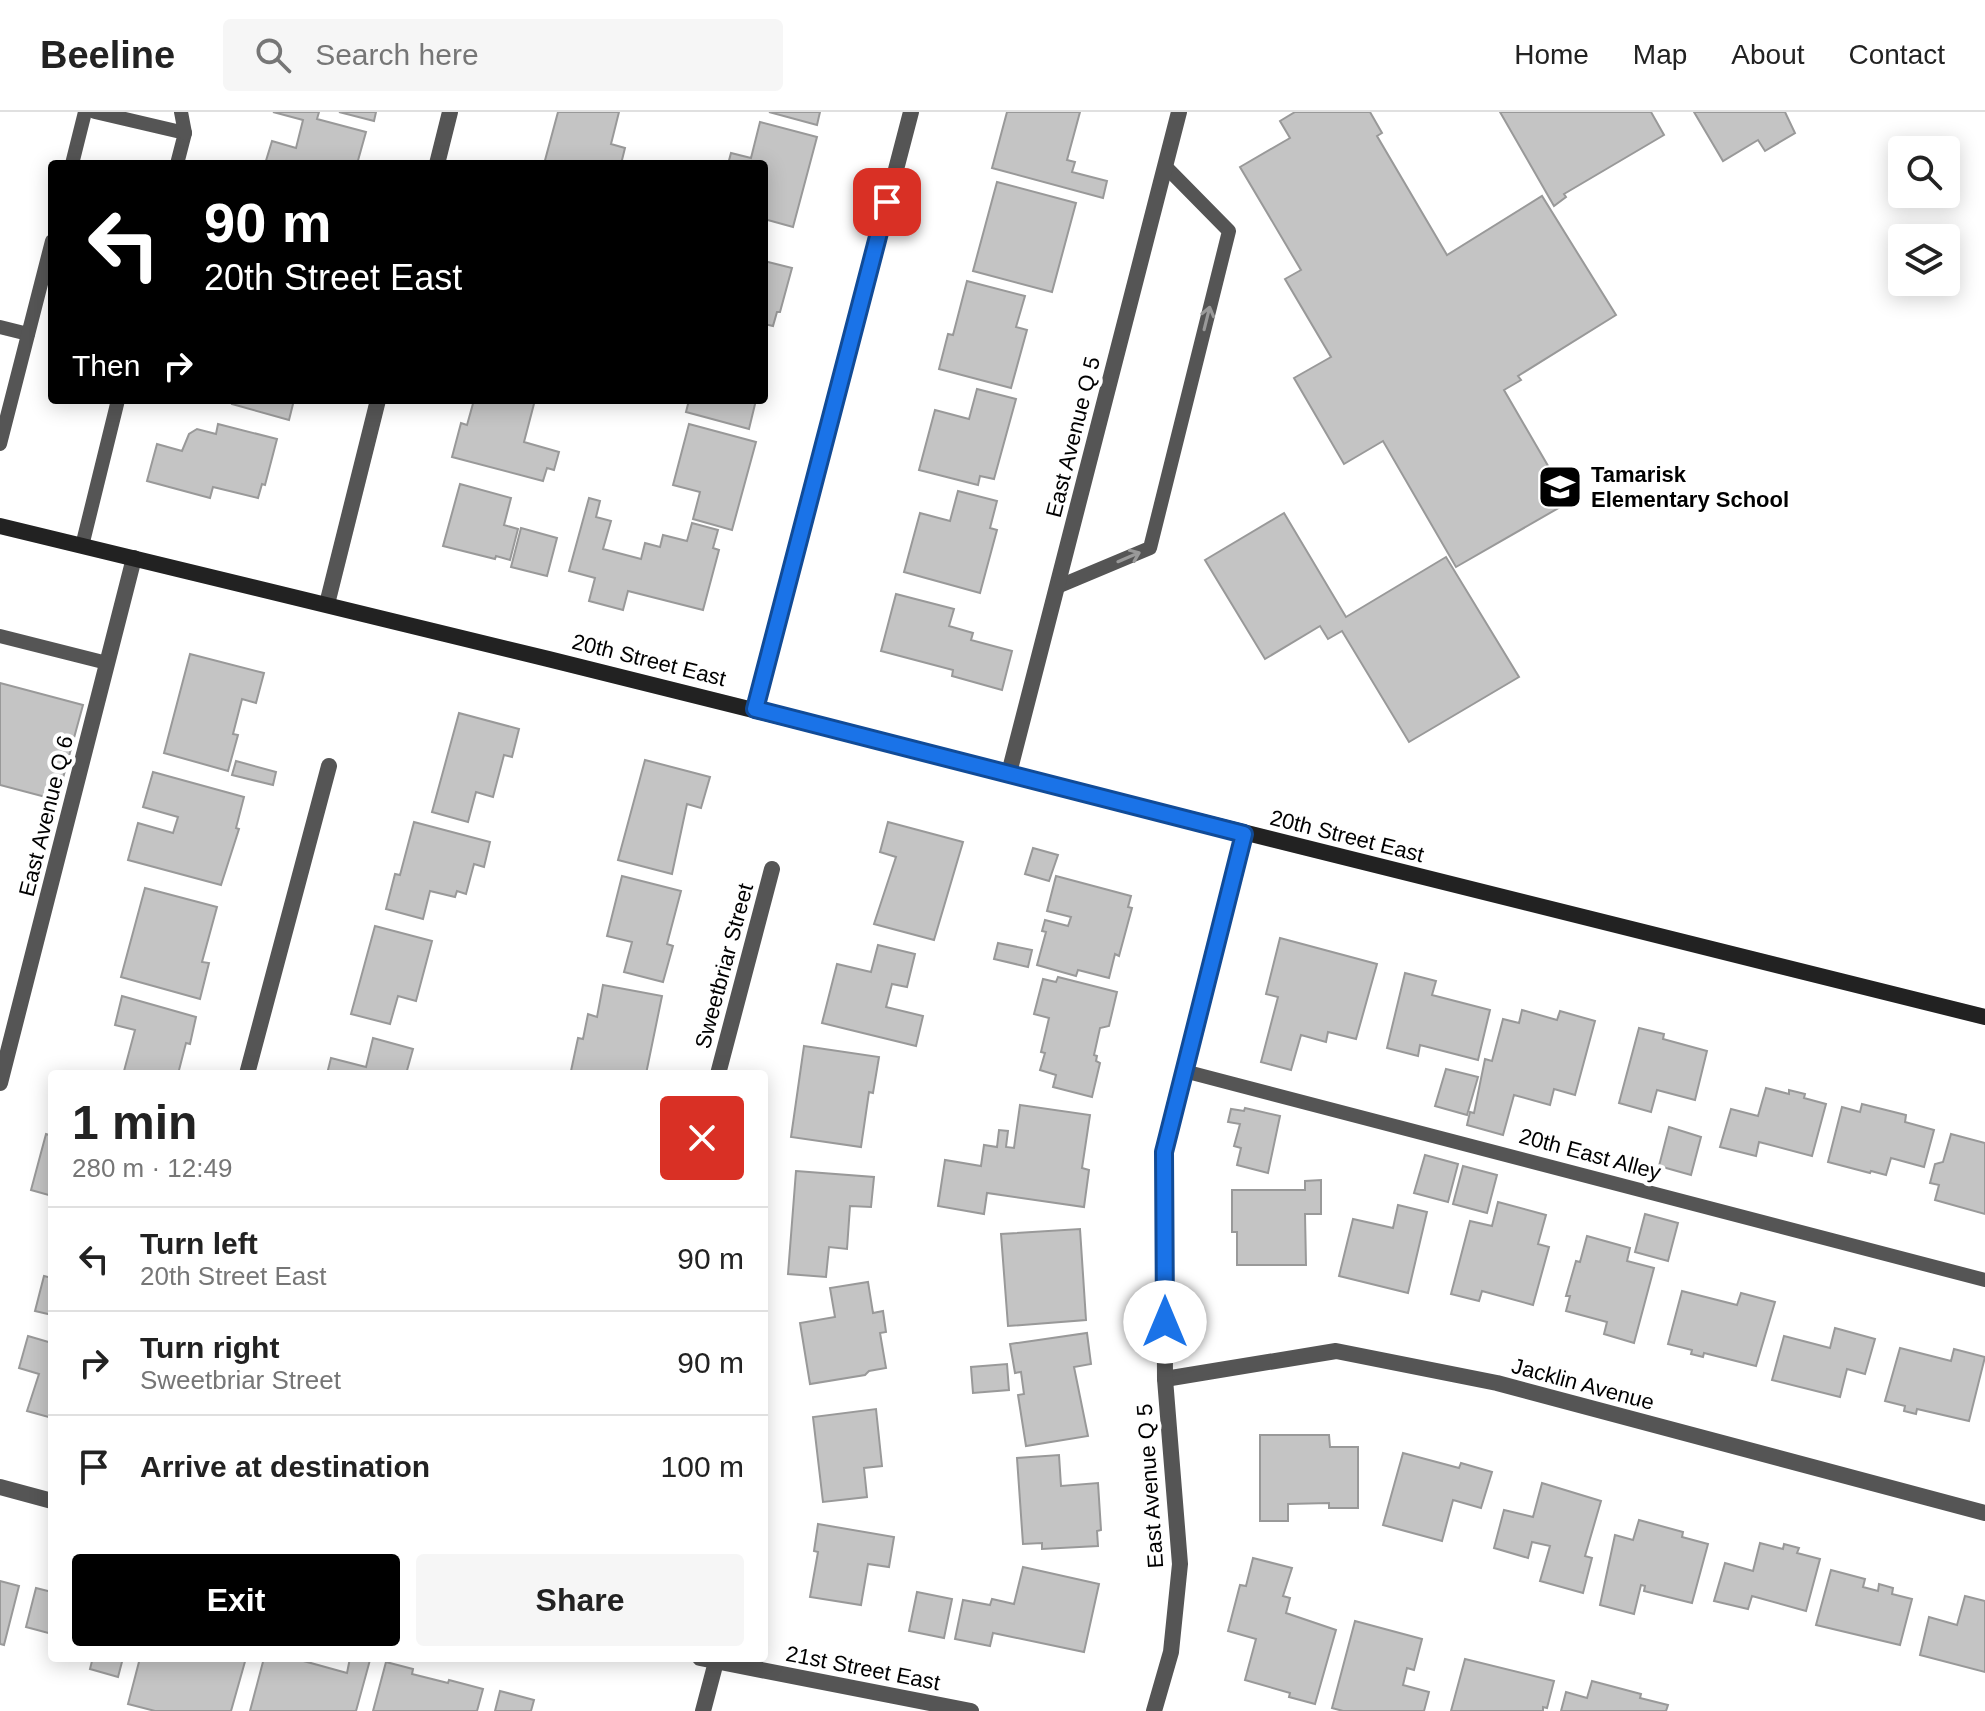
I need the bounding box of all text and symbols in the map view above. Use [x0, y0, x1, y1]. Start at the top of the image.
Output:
search box [223, 19, 783, 91]
icon: search [251, 33, 295, 77]
text: Beeline [40, 34, 175, 76]
text: Search here [315, 38, 479, 71]
text: Home [1514, 39, 1589, 70]
text: Map [1633, 39, 1687, 70]
text: About [1731, 39, 1805, 70]
text: Contact [1849, 39, 1945, 70]
map controls [1888, 136, 1960, 296]
button: search [1888, 136, 1960, 208]
pin [853, 168, 921, 236]
icon: arrive [865, 180, 909, 224]
text: 90 m [204, 191, 332, 254]
icon: left [72, 192, 176, 296]
button: layers [1888, 224, 1960, 296]
text: 20th Street East [204, 257, 462, 298]
one-way arrow [1200, 306, 1215, 332]
icon: right [156, 344, 200, 388]
text: Then [72, 349, 140, 382]
street label: East Avenue Q 5 [1041, 354, 1105, 520]
place label: Tamarisk Elementary School [1591, 462, 1789, 512]
school or university icon: Tamarisk Elementary School [1536, 463, 1584, 511]
one-way arrow [1116, 549, 1141, 563]
street label: 20th Street East [569, 629, 729, 691]
street label: East Avenue Q 6 [14, 733, 78, 899]
street label: 20th Street East [1267, 805, 1427, 867]
street label: Sweetbriar Street [690, 881, 758, 1051]
text: 1 min [72, 1096, 197, 1149]
button: close [660, 1096, 744, 1180]
street label: 20th East Alley [1516, 1123, 1664, 1185]
text: 280 m · 12:49 [72, 1153, 232, 1183]
text: Turn left [140, 1227, 258, 1260]
icon: left [72, 1237, 116, 1281]
text: 90 m [677, 1242, 744, 1275]
text: 20th Street East [140, 1261, 326, 1291]
position arrow [1123, 1280, 1207, 1364]
text: Turn right [140, 1331, 279, 1364]
icon: right [72, 1341, 116, 1385]
text: 90 m [677, 1346, 744, 1379]
street label: Jacklin Avenue [1509, 1353, 1657, 1415]
text: Sweetbriar Street [140, 1365, 341, 1395]
street label: East Avenue Q 5 [1132, 1403, 1168, 1569]
icon: arrive [72, 1445, 116, 1489]
text: Arrive at destination [140, 1450, 430, 1483]
text: 100 m [661, 1450, 744, 1483]
button: Exit [72, 1554, 400, 1646]
button: Share [416, 1554, 744, 1646]
street label: 21st Street East [784, 1641, 942, 1695]

